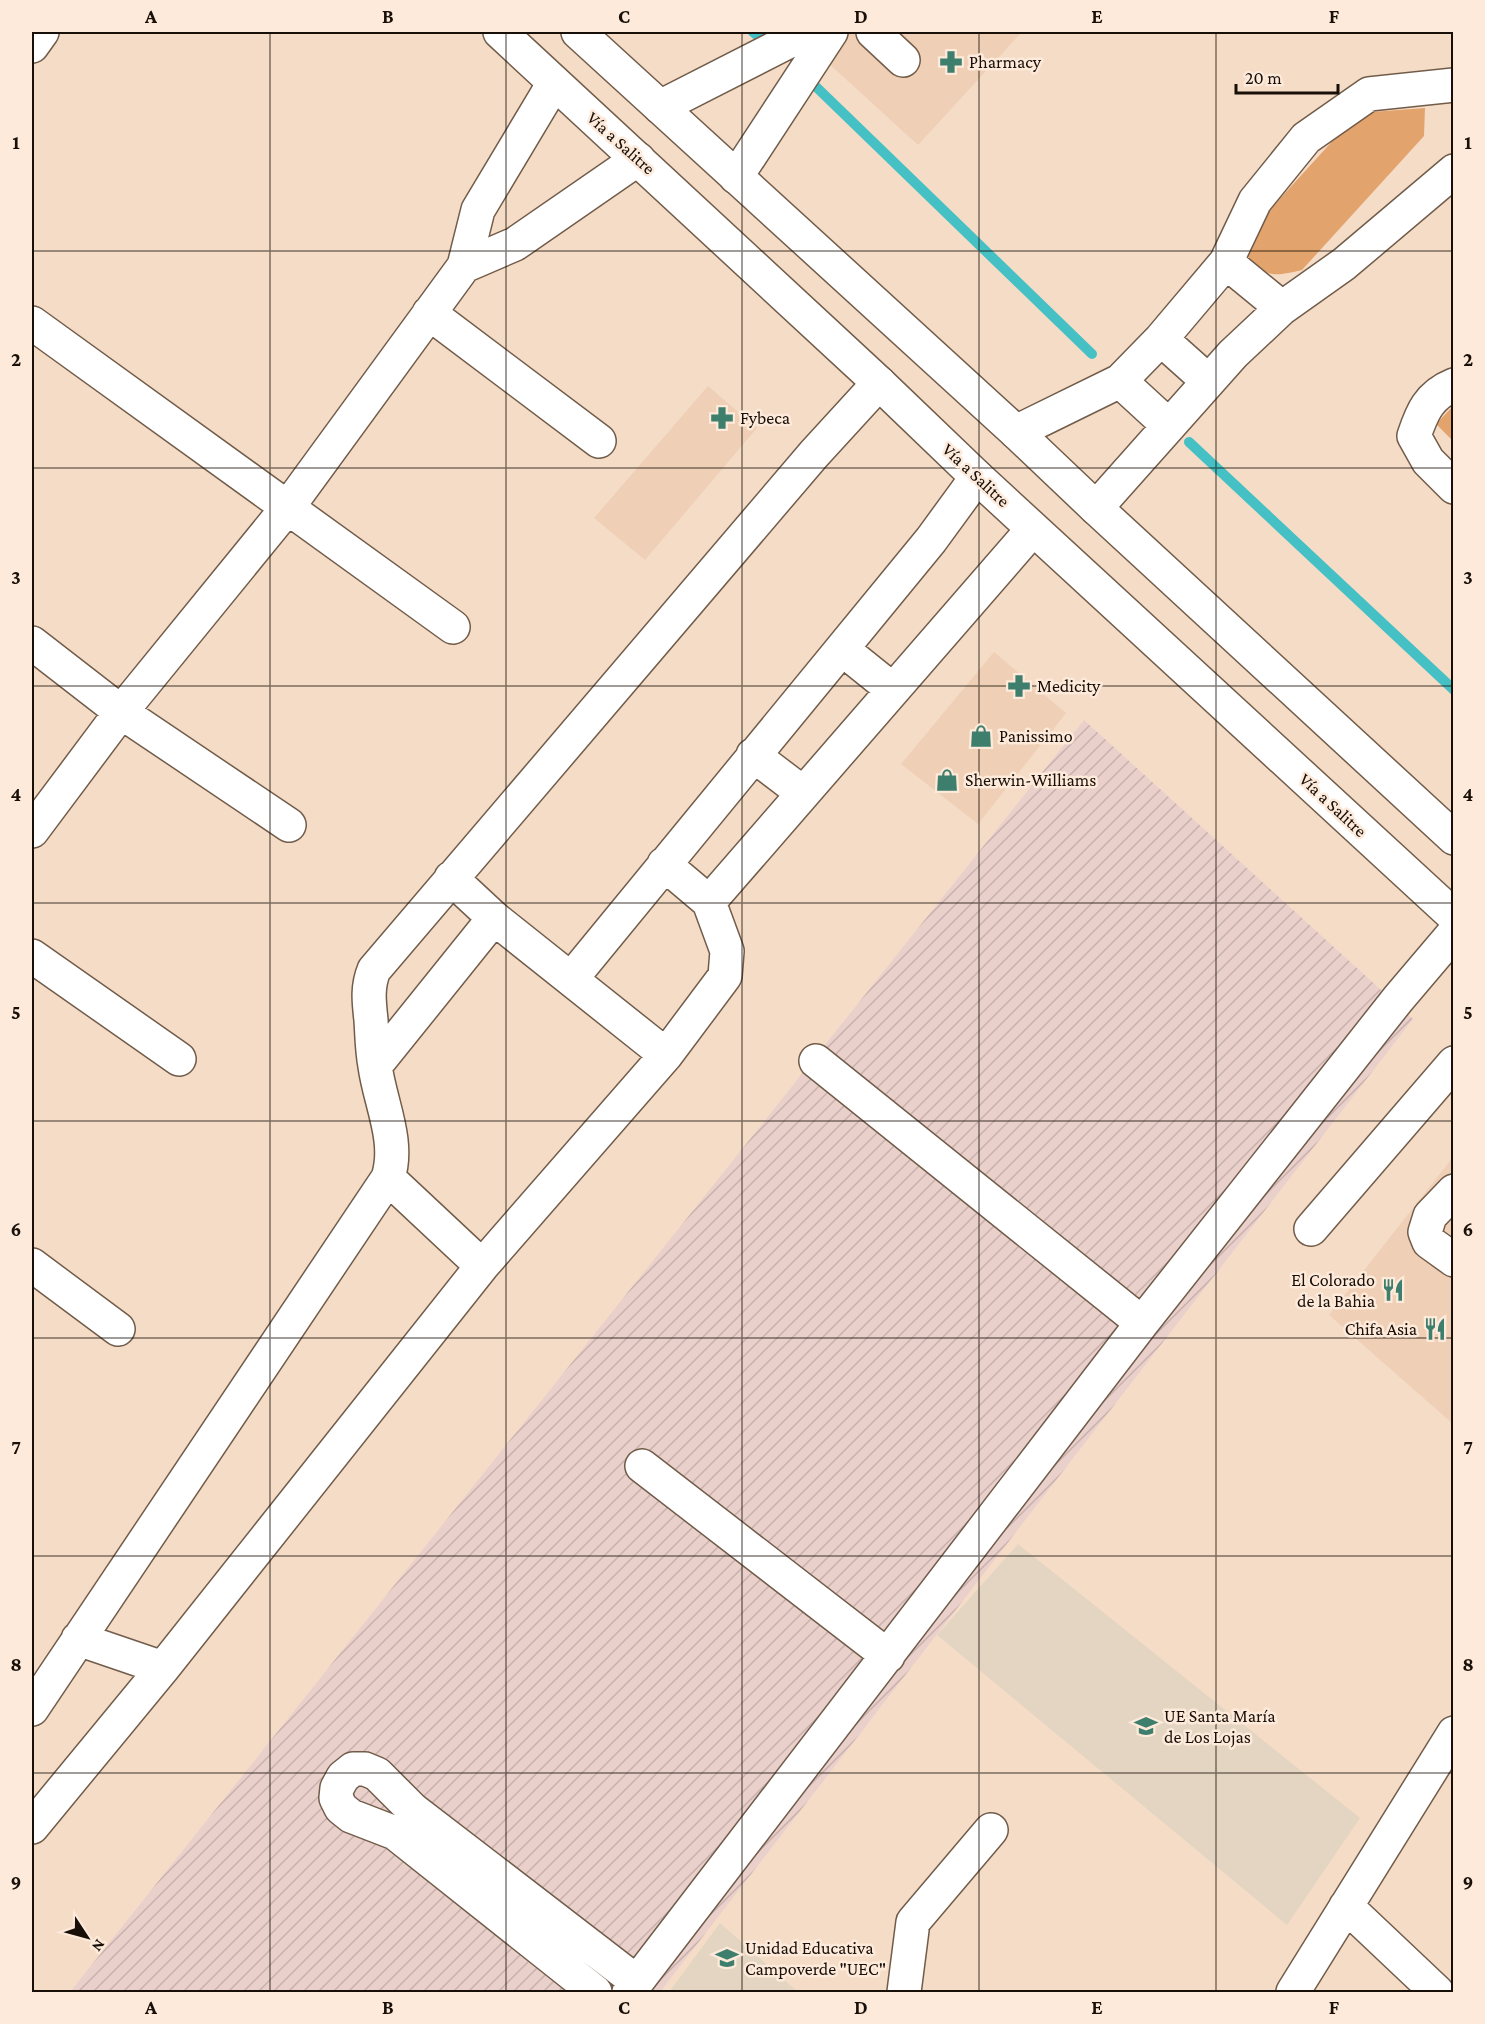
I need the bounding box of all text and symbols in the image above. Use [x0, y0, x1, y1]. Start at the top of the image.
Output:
text: A [144, 5, 158, 27]
text: B [382, 5, 394, 27]
text: C [618, 5, 630, 27]
text: D [854, 5, 868, 27]
text: E [1091, 5, 1103, 27]
text: F [1329, 5, 1340, 27]
pharmacy icon: Pharmacy [938, 49, 964, 75]
place label: Pharmacy [969, 52, 1042, 72]
scale bar [1236, 57, 1338, 95]
text: 20 m [1245, 68, 1282, 88]
street label: Vía a Salitre [583, 107, 659, 179]
text: 1 [12, 131, 20, 153]
text: 1 [1464, 131, 1472, 153]
text: 2 [11, 348, 21, 370]
text: 2 [1463, 348, 1473, 370]
pharmacy icon: Fybeca [709, 405, 735, 431]
place label: Fybeca [740, 408, 790, 428]
street label: Vía a Salitre [938, 439, 1014, 511]
text: 3 [11, 566, 21, 588]
text: 3 [1463, 566, 1473, 588]
pharmacy icon: Medicity [1006, 673, 1032, 699]
place label: Medicity [1037, 676, 1101, 696]
shop icon: Panissimo [968, 723, 994, 749]
place label: Panissimo [999, 726, 1073, 746]
shop icon: Sherwin-Williams [934, 767, 960, 793]
street label: Vía a Salitre [1295, 769, 1371, 841]
place label: Sherwin-Williams [965, 770, 1096, 790]
text: 4 [11, 783, 22, 805]
text: 4 [1463, 783, 1474, 805]
text: 5 [11, 1001, 21, 1023]
text: 5 [1463, 1001, 1473, 1023]
text: 6 [11, 1218, 21, 1240]
text: 6 [1463, 1218, 1473, 1240]
place label: El Colorado de la Bahia [1291, 1270, 1375, 1311]
restaurant icon: El Colorado de la Bahia [1380, 1277, 1406, 1303]
restaurant icon: Chifa Asia [1422, 1316, 1448, 1342]
place label: Chifa Asia [1345, 1319, 1417, 1339]
text: 7 [11, 1436, 21, 1458]
text: 7 [1463, 1436, 1473, 1458]
text: 8 [10, 1653, 22, 1675]
text: 8 [1462, 1653, 1474, 1675]
place label: UE Santa María de Los Lojas [1164, 1706, 1276, 1748]
school or university icon: UE Santa María de Los Lojas [1133, 1713, 1159, 1739]
text: 9 [11, 1871, 21, 1893]
text: 9 [1463, 1871, 1473, 1893]
north arrow [57, 1907, 117, 1967]
text: N [89, 1936, 109, 1955]
place label: Unidad Educativa Campoverde "UEC" [745, 1938, 886, 1979]
school or university icon: Unidad Educativa Campoverde "UEC" [714, 1945, 740, 1971]
text: A [144, 1996, 158, 2018]
text: B [382, 1996, 394, 2018]
text: C [618, 1996, 630, 2018]
text: D [854, 1996, 868, 2018]
text: E [1091, 1996, 1103, 2018]
text: F [1329, 1996, 1340, 2018]

